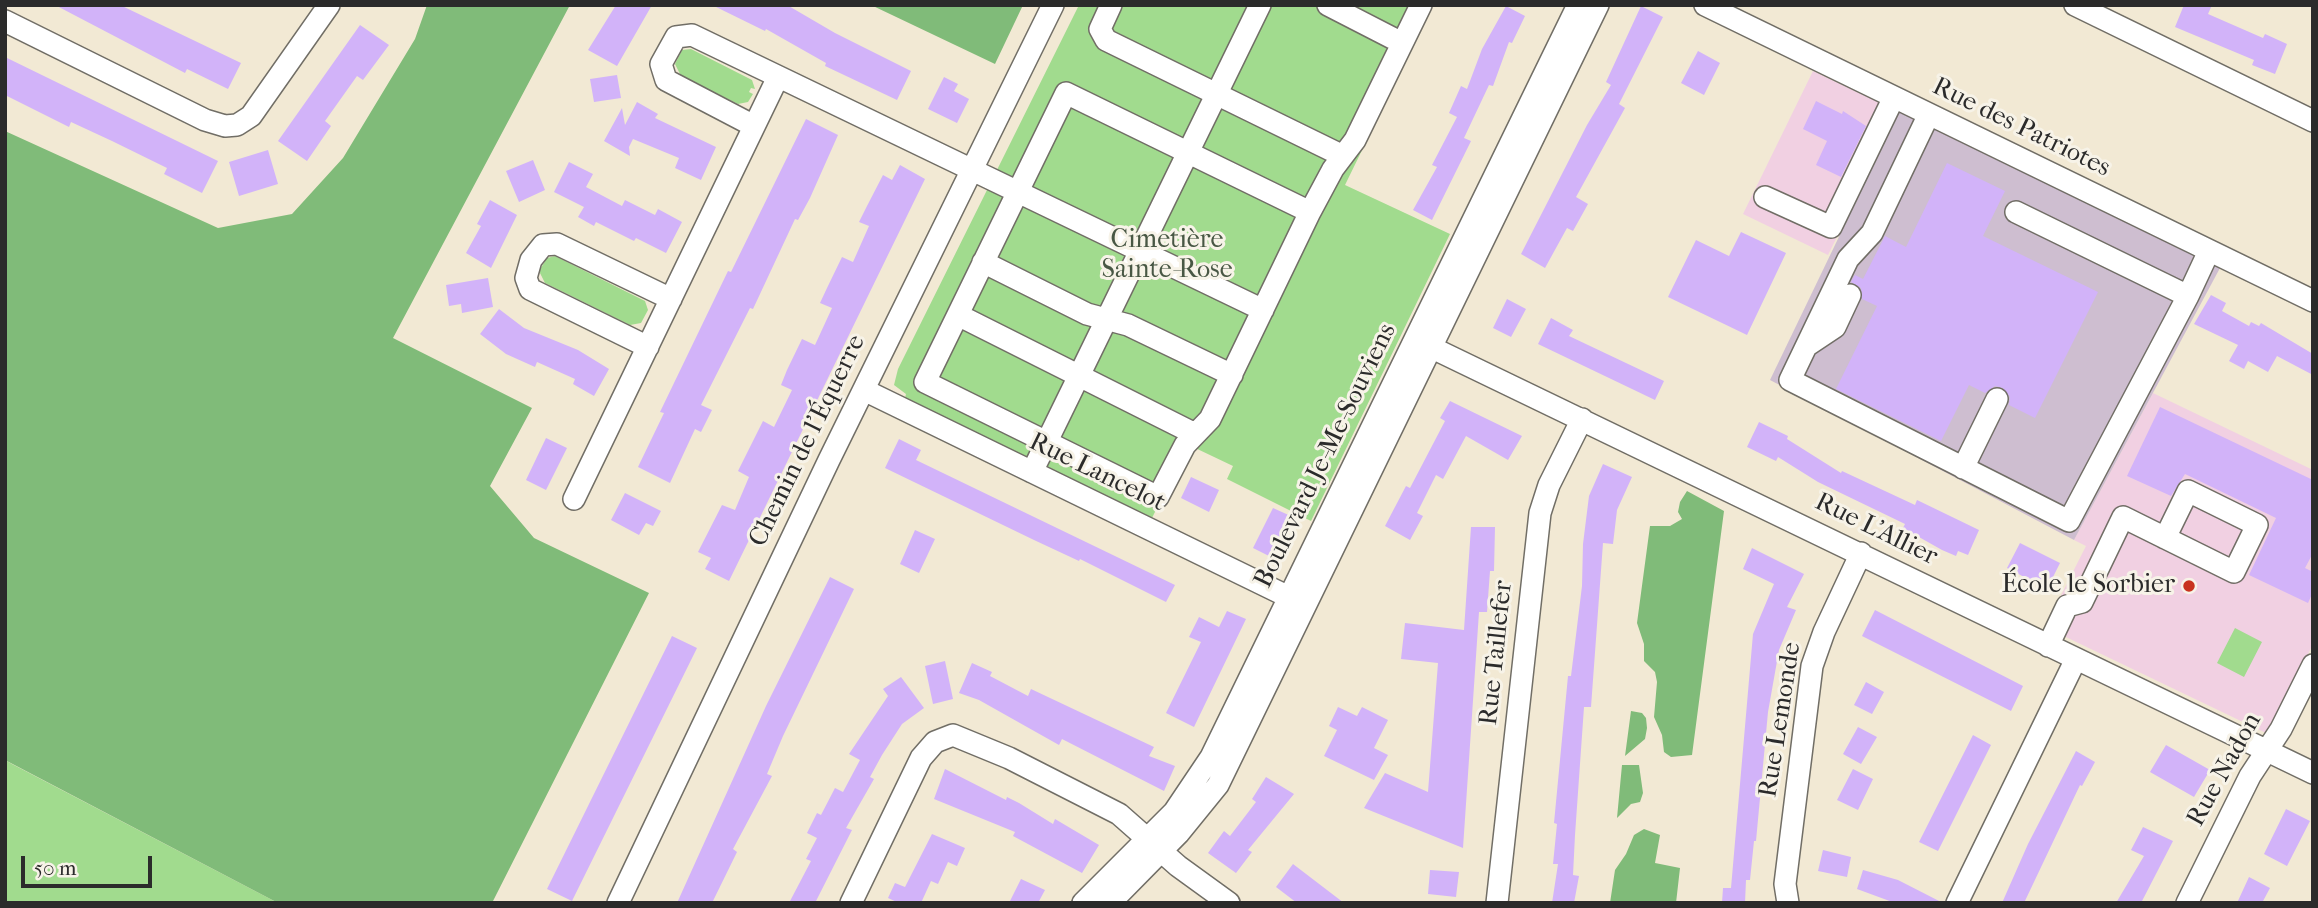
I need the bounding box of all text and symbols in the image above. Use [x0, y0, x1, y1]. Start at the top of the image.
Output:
street label: Rue des Patriotes [1927, 72, 2115, 184]
park label: Cimetière Sainte-Rose [1101, 225, 1233, 286]
street label: Boulevard Je-Me-Souviens [1248, 319, 1404, 593]
street label: Chemin de l'Équerre [743, 330, 873, 552]
street label: Rue Lancelot [1024, 427, 1170, 519]
street label: Rue L'Allier [1810, 487, 1942, 573]
place label: École le Sorbier [2001, 570, 2175, 602]
marker: École le Sorbier [2181, 578, 2197, 594]
street label: Rue Taillefer [1474, 579, 1520, 727]
street label: Rue Lemonde [1753, 640, 1809, 800]
street label: Rue Nadon [2181, 708, 2269, 832]
scale bar [24, 842, 156, 886]
text: 50 m [34, 856, 77, 880]

